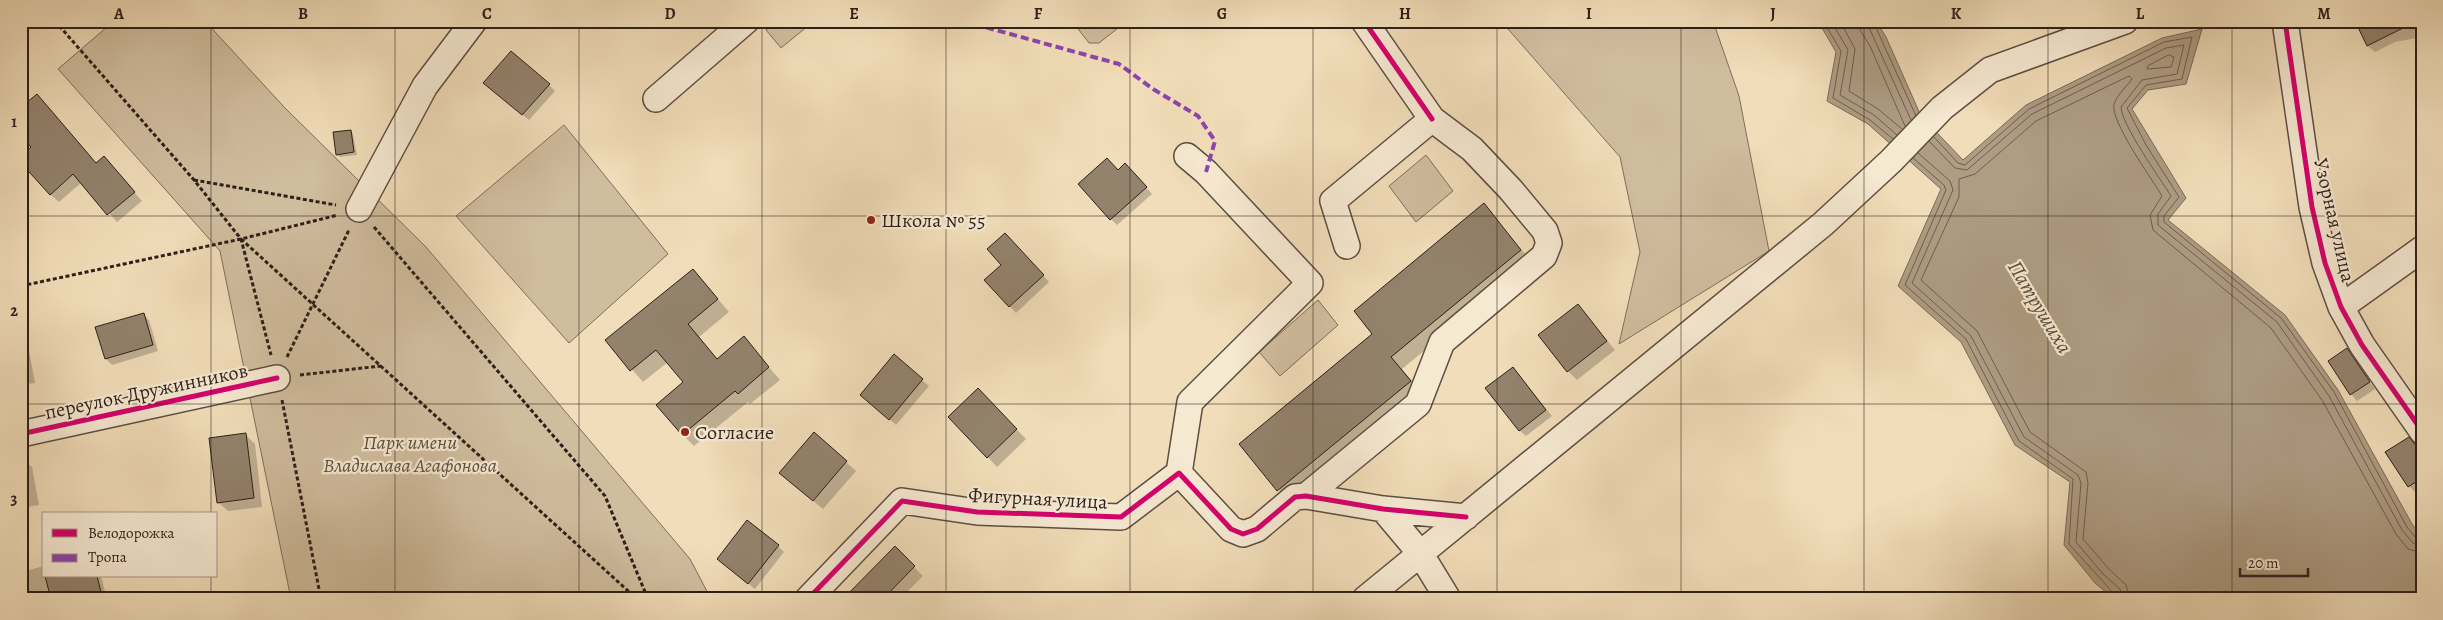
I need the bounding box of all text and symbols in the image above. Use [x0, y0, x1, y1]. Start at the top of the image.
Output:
text: A [113, 3, 125, 25]
text: B [298, 3, 308, 25]
text: C [482, 3, 492, 25]
text: D [664, 3, 676, 25]
text: E [849, 3, 859, 25]
text: F [1034, 3, 1043, 25]
text: G [1217, 3, 1227, 25]
text: H [1399, 3, 1411, 25]
text: I [1586, 3, 1592, 25]
text: J [1770, 3, 1776, 25]
text: K [1951, 3, 1962, 25]
text: L [2136, 3, 2145, 25]
text: M [2317, 3, 2331, 25]
text: 1 [11, 111, 17, 133]
street label: Узорная улица [2307, 156, 2362, 285]
place label: Школа № 55 [881, 207, 986, 234]
marker: Школа № 55 [865, 214, 877, 226]
water label: Патрушиха [2001, 255, 2079, 359]
text: 2 [10, 300, 18, 322]
street label: переулок Дружинников [42, 357, 250, 426]
place label: Согласие [695, 419, 774, 446]
marker: Согласие [679, 426, 691, 438]
park label: Парк имени Владислава Агафонова [323, 429, 497, 479]
street label: Фигурная улица [968, 481, 1109, 516]
text: 3 [11, 488, 18, 510]
legend [42, 512, 218, 578]
text: Велодорожка [88, 523, 175, 543]
scale bar [2240, 545, 2308, 577]
text: Тропа [88, 547, 127, 567]
text: 20 m [2248, 553, 2279, 573]

